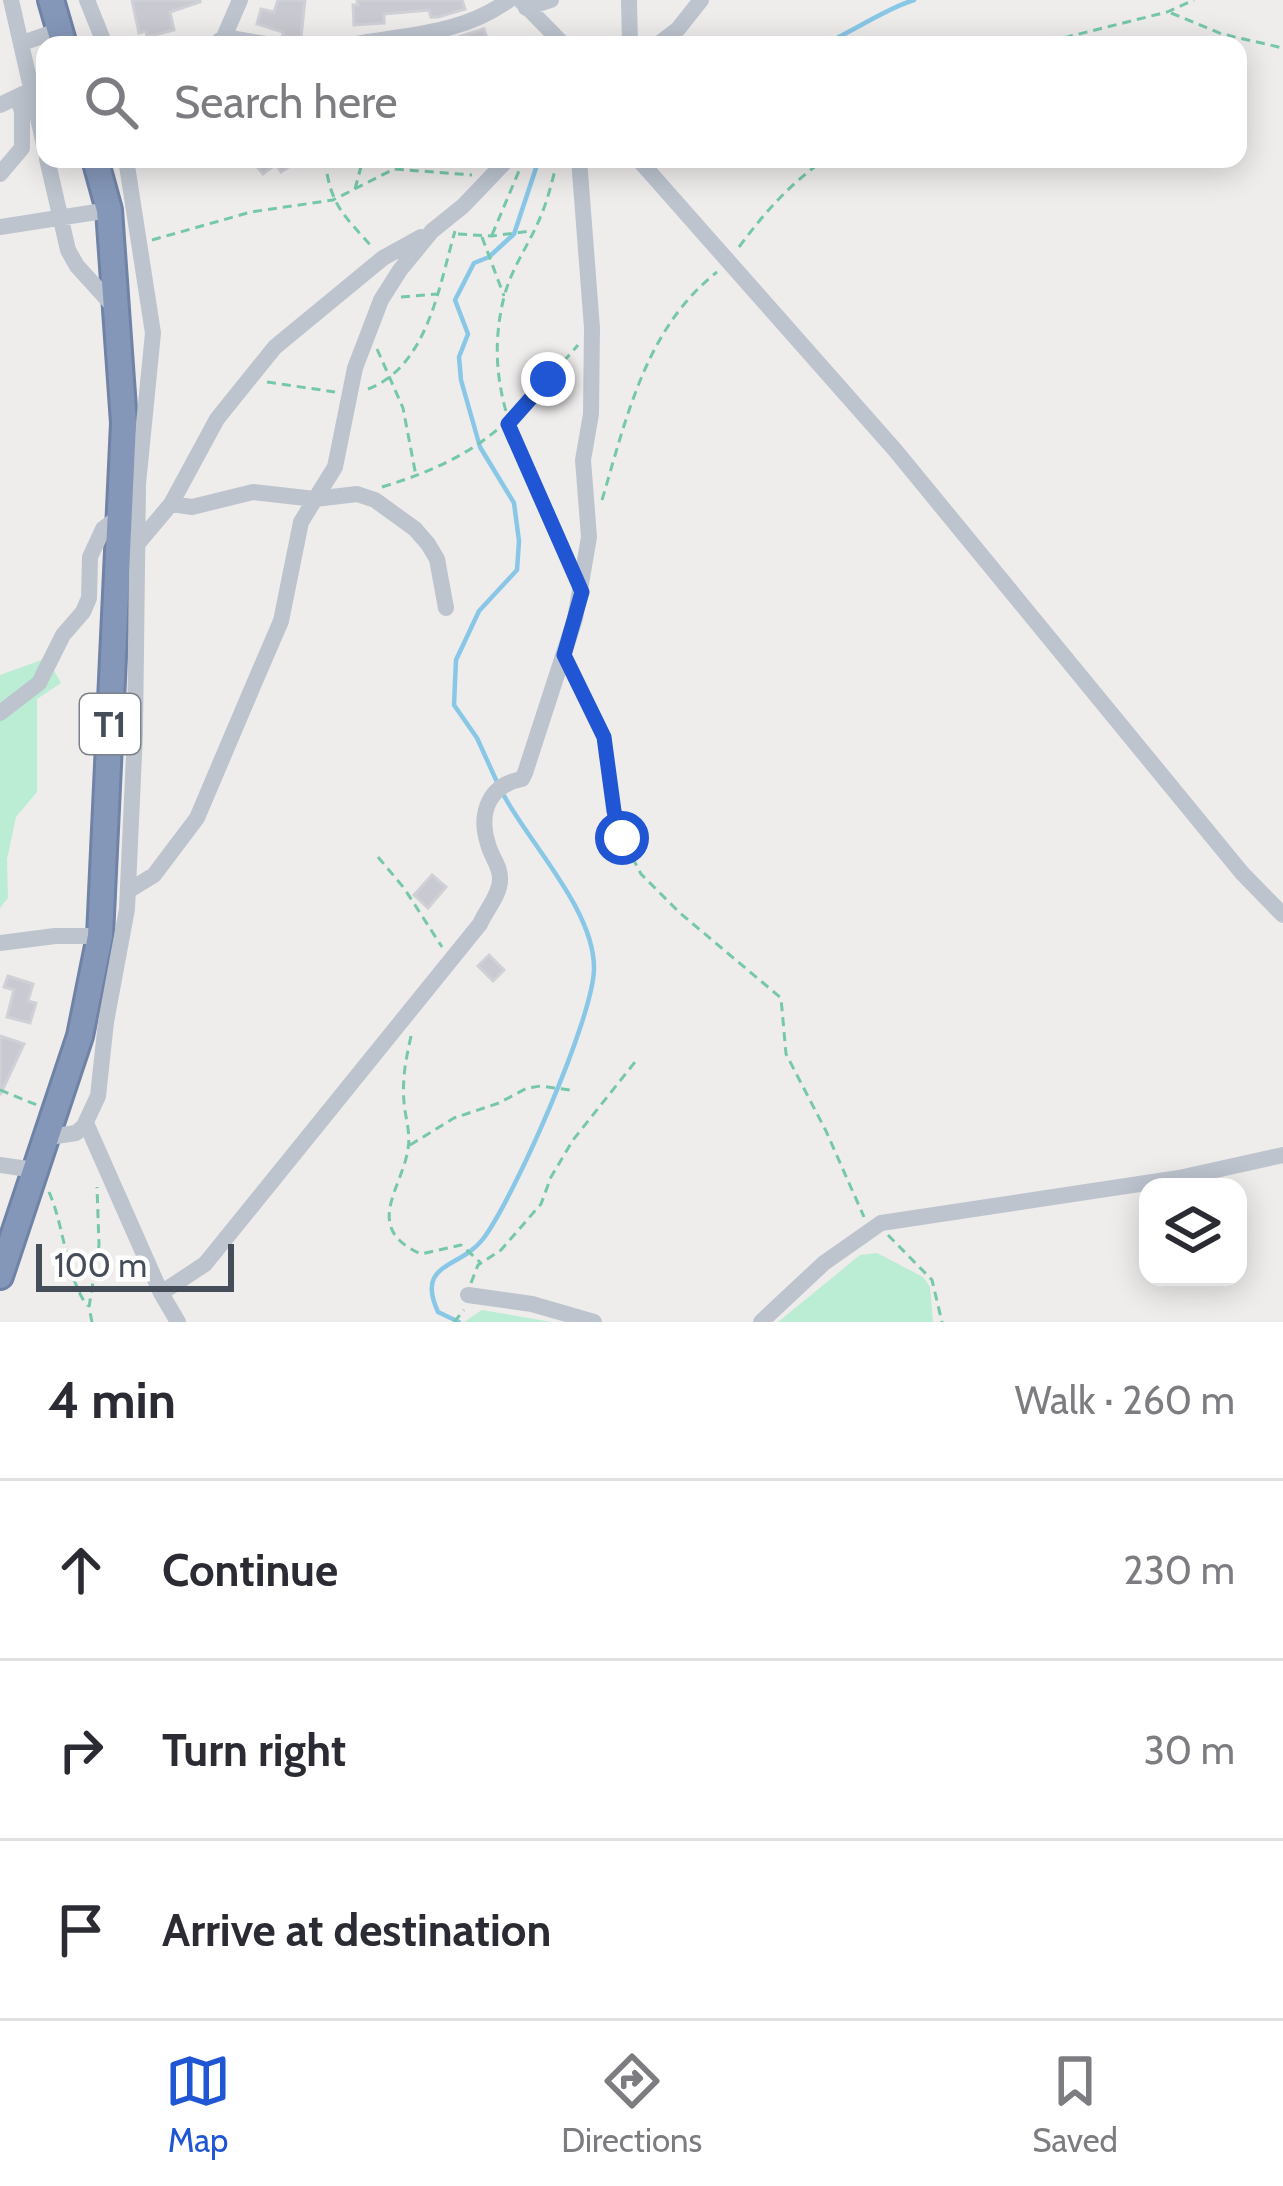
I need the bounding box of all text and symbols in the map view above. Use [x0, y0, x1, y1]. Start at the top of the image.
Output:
search box [36, 36, 1247, 168]
icon: search [78, 69, 144, 135]
text: Search here [174, 75, 398, 129]
route end [521, 352, 575, 406]
road number: T1 [80, 694, 140, 754]
route start [595, 811, 649, 865]
map controls [1139, 1178, 1247, 1286]
button: layers [1139, 1178, 1247, 1286]
scale bar [36, 1238, 234, 1291]
text: 100 m [54, 1245, 147, 1285]
text: 4 min [48, 1369, 176, 1431]
text: Walk · 260 m [1015, 1376, 1235, 1424]
icon: ahead [48, 1537, 114, 1603]
text: Continue [162, 1543, 338, 1597]
text: 230 m [1123, 1546, 1235, 1594]
icon: right [48, 1717, 114, 1783]
text: Turn right [162, 1723, 346, 1777]
text: 30 m [1144, 1726, 1235, 1774]
icon: arrive [48, 1897, 114, 1963]
text: Arrive at destination [162, 1903, 551, 1957]
tab: Map [165, 2048, 231, 2160]
tab: Directions [561, 2048, 702, 2160]
tab: Saved [1032, 2048, 1118, 2160]

